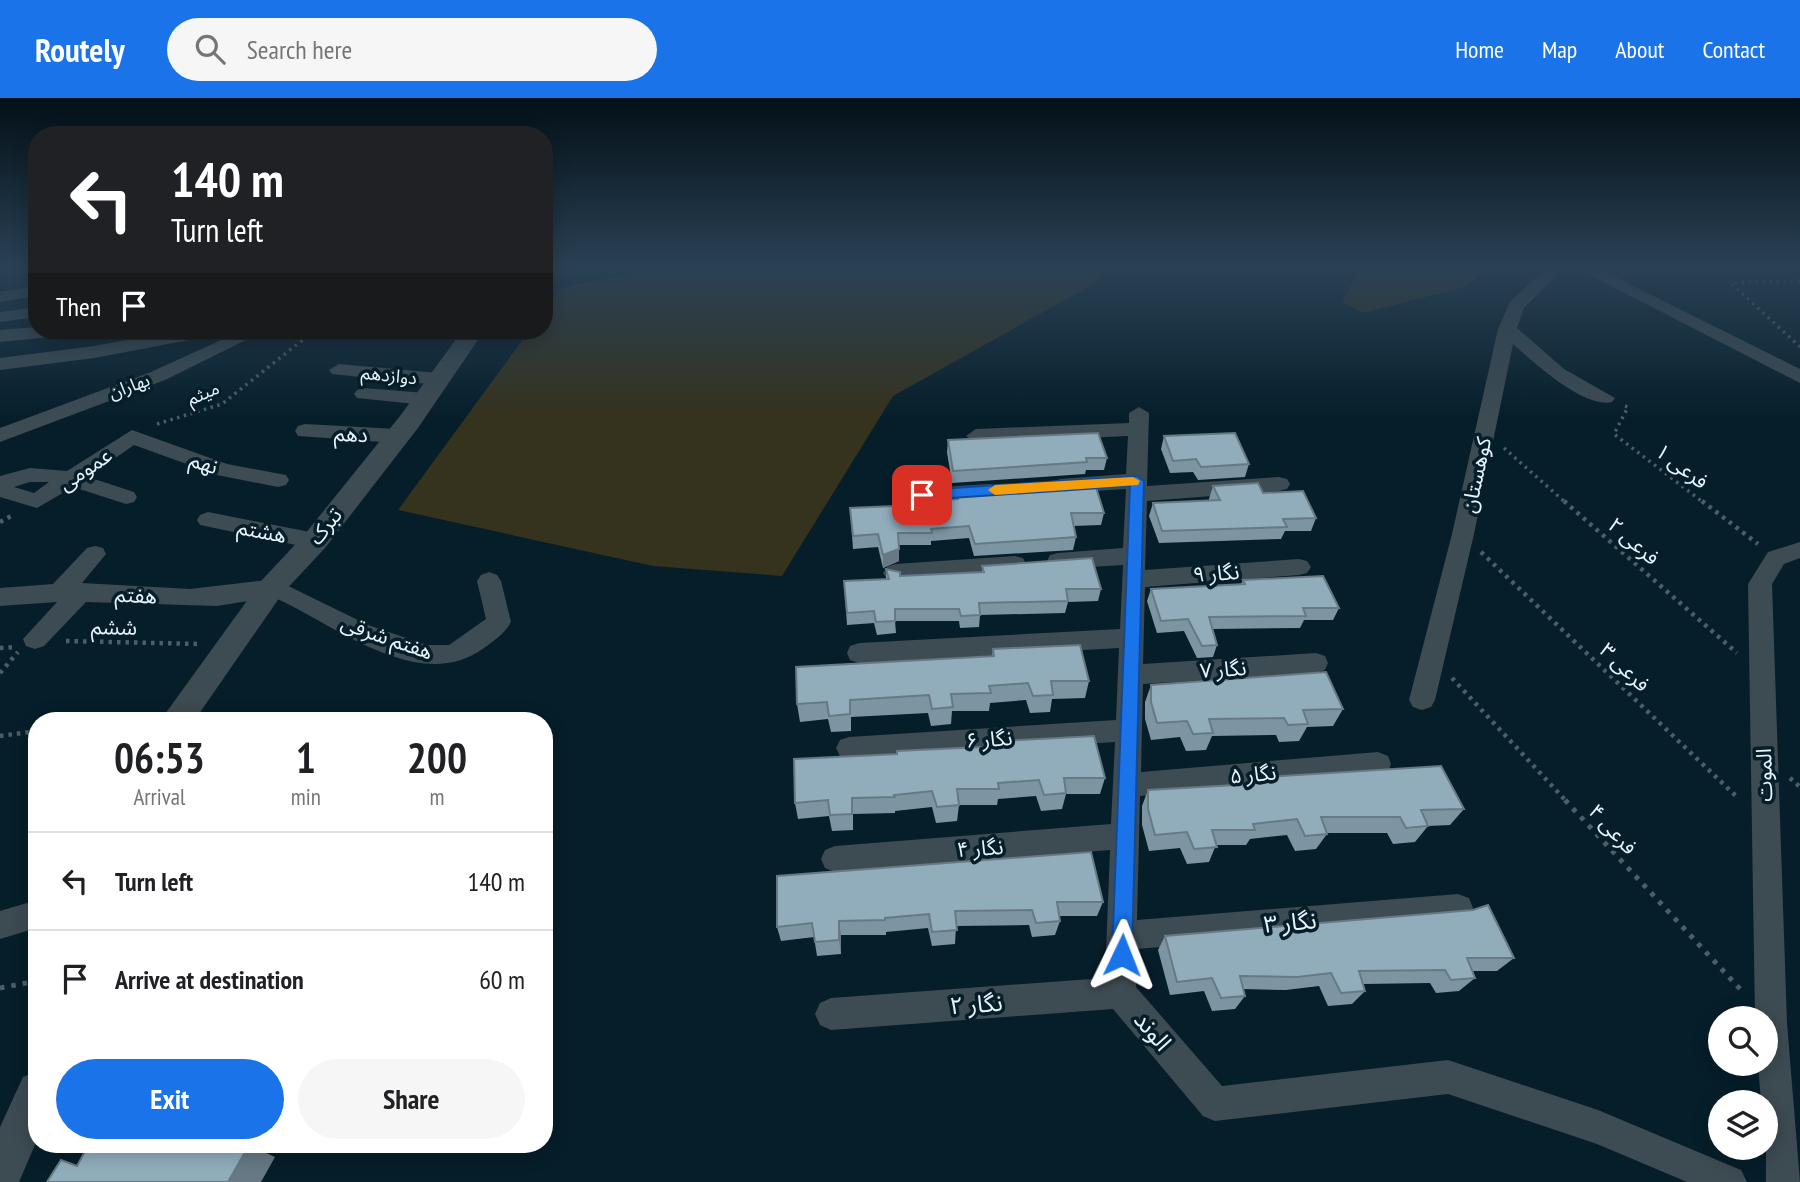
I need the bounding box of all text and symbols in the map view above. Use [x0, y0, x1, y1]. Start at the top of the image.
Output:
search box [167, 18, 657, 81]
text: Routely [35, 28, 125, 71]
icon: search [191, 30, 229, 68]
text: Search here [247, 33, 352, 66]
text: Home [1455, 34, 1504, 65]
text: Map [1542, 34, 1577, 65]
text: About [1615, 34, 1664, 65]
text: Contact [1702, 34, 1765, 65]
text: 140 m [171, 147, 284, 211]
icon: left [56, 154, 147, 245]
text: Turn left [171, 209, 263, 251]
icon: arrive [115, 287, 153, 325]
text: Then [56, 290, 101, 323]
street label: دوازدهم [360, 361, 418, 391]
street label: بهاران [105, 368, 153, 404]
street label: میثم [183, 376, 223, 412]
street label: دهم [333, 420, 369, 450]
street label: کوهستان [1455, 434, 1497, 515]
street label: فرعی ۱ [1650, 437, 1714, 495]
street label: عمومی [53, 441, 117, 497]
street label: نهم [186, 446, 222, 482]
pin [892, 465, 952, 525]
icon: arrive [903, 476, 941, 514]
street label: تبرک [302, 502, 348, 550]
street label: فرعی ۲ [1603, 511, 1665, 571]
street label: هشتم [235, 513, 289, 551]
street label: نگار ۹ [1192, 558, 1240, 588]
street label: هفتم [114, 580, 158, 612]
street label: هفتم شرقی [337, 609, 437, 667]
street label: ششم [91, 613, 137, 643]
street label: فرعی ۳ [1594, 637, 1656, 697]
street label: نگار ۷ [1199, 654, 1247, 684]
street label: نگار ۶ [965, 724, 1013, 754]
text: 06:53 [114, 730, 205, 785]
text: 1 [296, 730, 316, 785]
text: 200 [407, 730, 467, 785]
street label: الموت [1750, 748, 1778, 802]
street label: نگار ۵ [1229, 759, 1277, 789]
text: Arrival [133, 782, 185, 811]
text: min [291, 782, 321, 811]
text: m [429, 782, 444, 811]
street label: فرعی ۴ [1583, 798, 1643, 860]
street label: نگار ۴ [956, 833, 1004, 863]
icon: left [56, 862, 94, 900]
text: Turn left [115, 865, 193, 898]
text: 140 m [467, 865, 525, 898]
street label: نگار ۳ [1262, 904, 1318, 940]
position arrow [1085, 918, 1159, 992]
icon: arrive [56, 960, 94, 998]
text: Arrive at destination [115, 963, 304, 996]
text: 60 m [479, 963, 525, 996]
street label: نگار ۲ [948, 987, 1004, 1021]
street label: الوند [1127, 1005, 1179, 1057]
map controls [1708, 1006, 1778, 1160]
button: search [1708, 1006, 1778, 1076]
button: Exit [56, 1059, 284, 1139]
button: Share [298, 1059, 525, 1139]
button: layers [1708, 1090, 1778, 1160]

